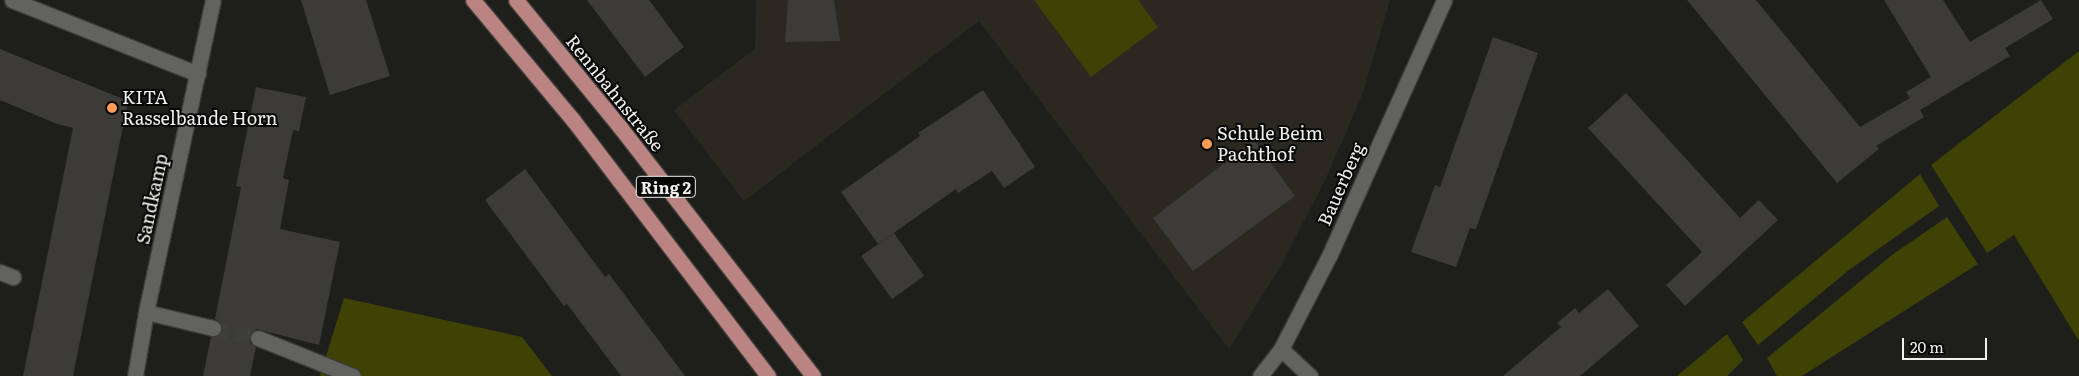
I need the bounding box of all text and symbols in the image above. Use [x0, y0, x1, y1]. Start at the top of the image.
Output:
street label: Rennbahnstraße [561, 30, 669, 156]
place label: KITA Rasselbande Horn [122, 87, 277, 130]
marker: KITA Rasselbande Horn [106, 102, 118, 114]
place label: Schule Beim Pachthof [1217, 123, 1323, 166]
marker: Schule Beim Pachthof [1201, 138, 1213, 150]
street label: Bauerberg [1313, 139, 1369, 229]
street label: Sandkamp [132, 152, 172, 246]
road number: Ring 2 [635, 173, 697, 200]
scale bar [1904, 328, 1989, 360]
text: 20 m [1910, 335, 1944, 358]

